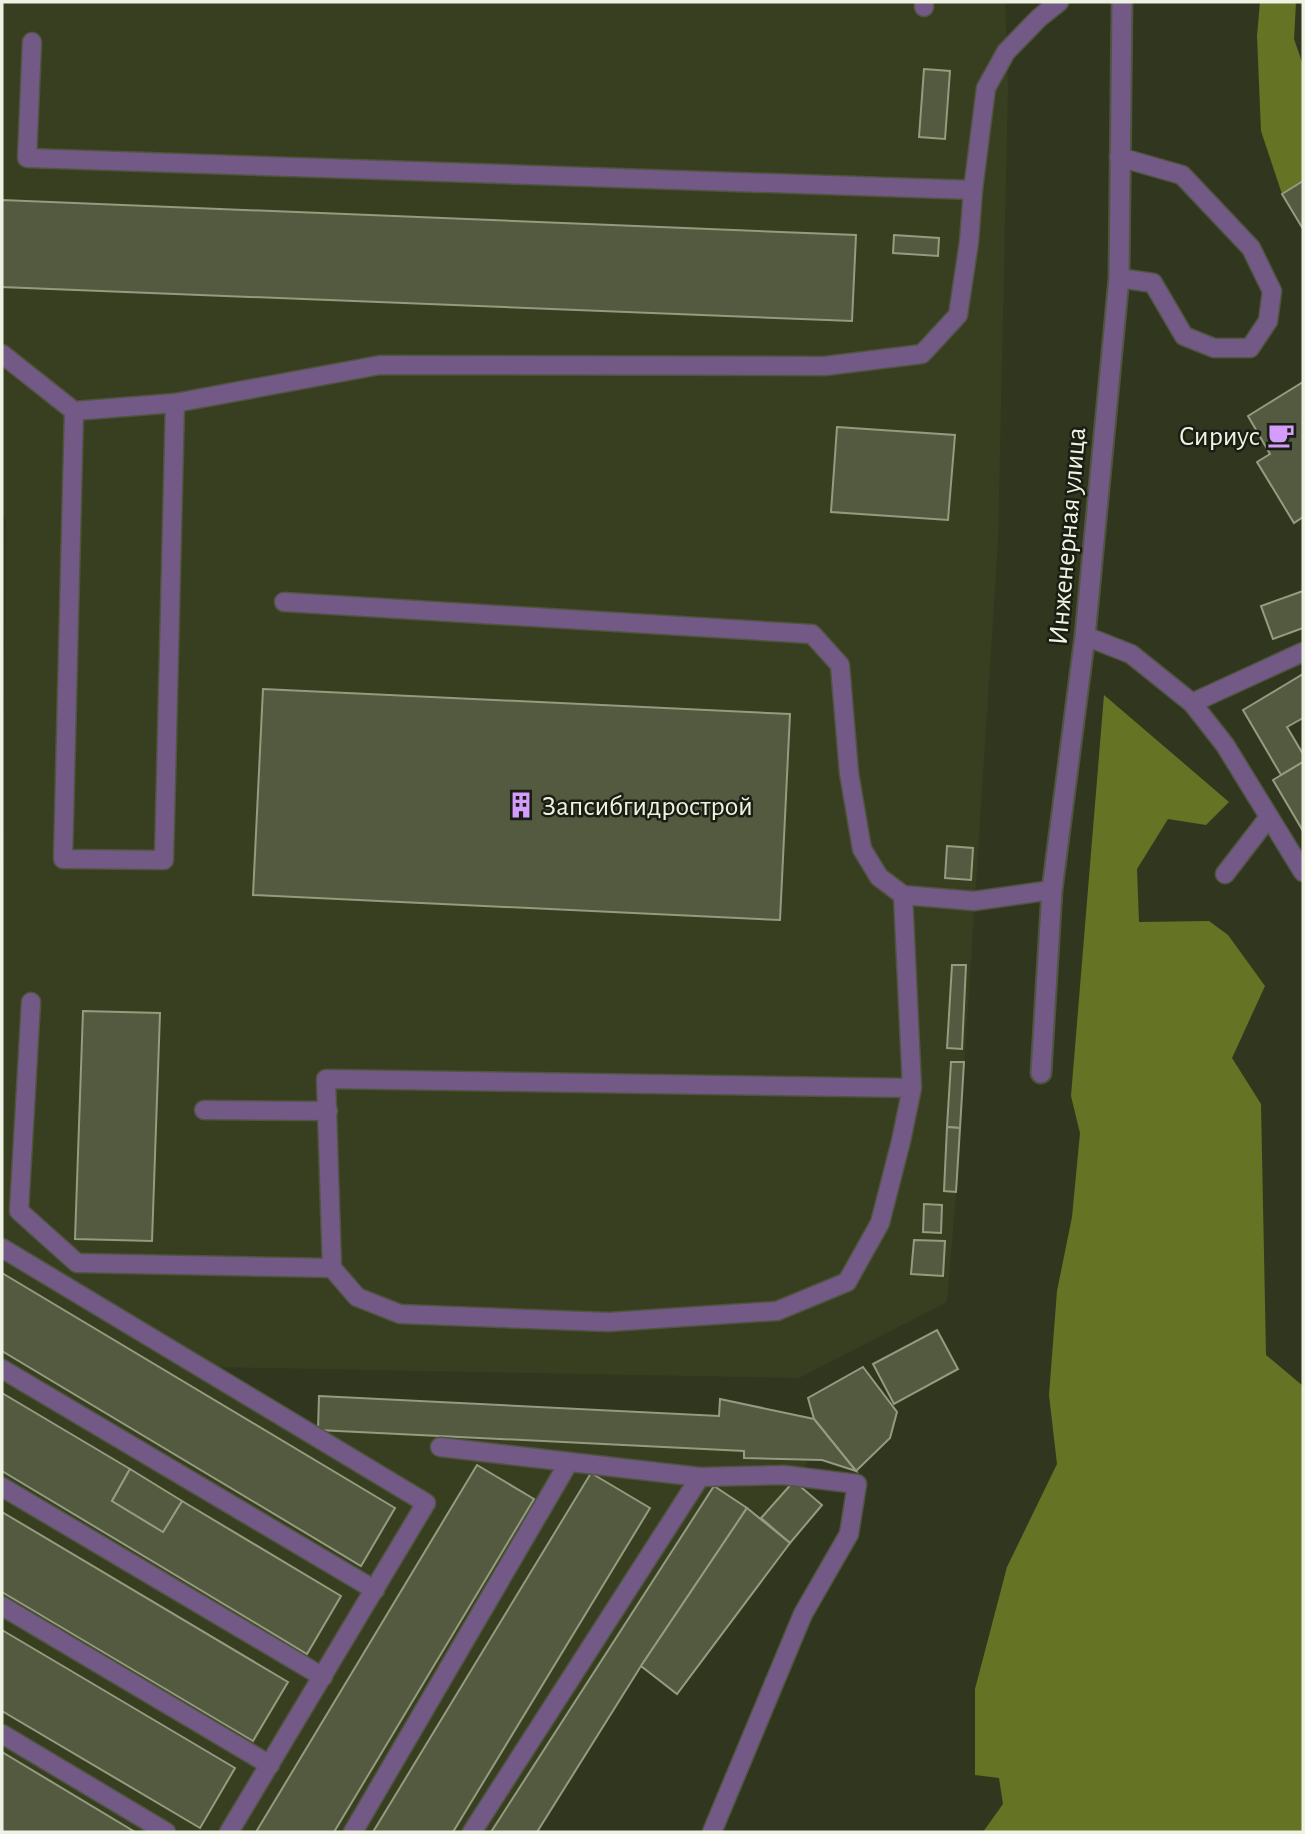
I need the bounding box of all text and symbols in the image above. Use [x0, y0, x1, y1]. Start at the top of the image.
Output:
cafe icon: Сириус [1266, 420, 1296, 450]
place label: Сириус [1179, 423, 1260, 451]
street label: Инженерная улица [1045, 426, 1091, 646]
building icon: Запсибгидрострой [506, 790, 536, 820]
place label: Запсибгидрострой [542, 793, 753, 821]

